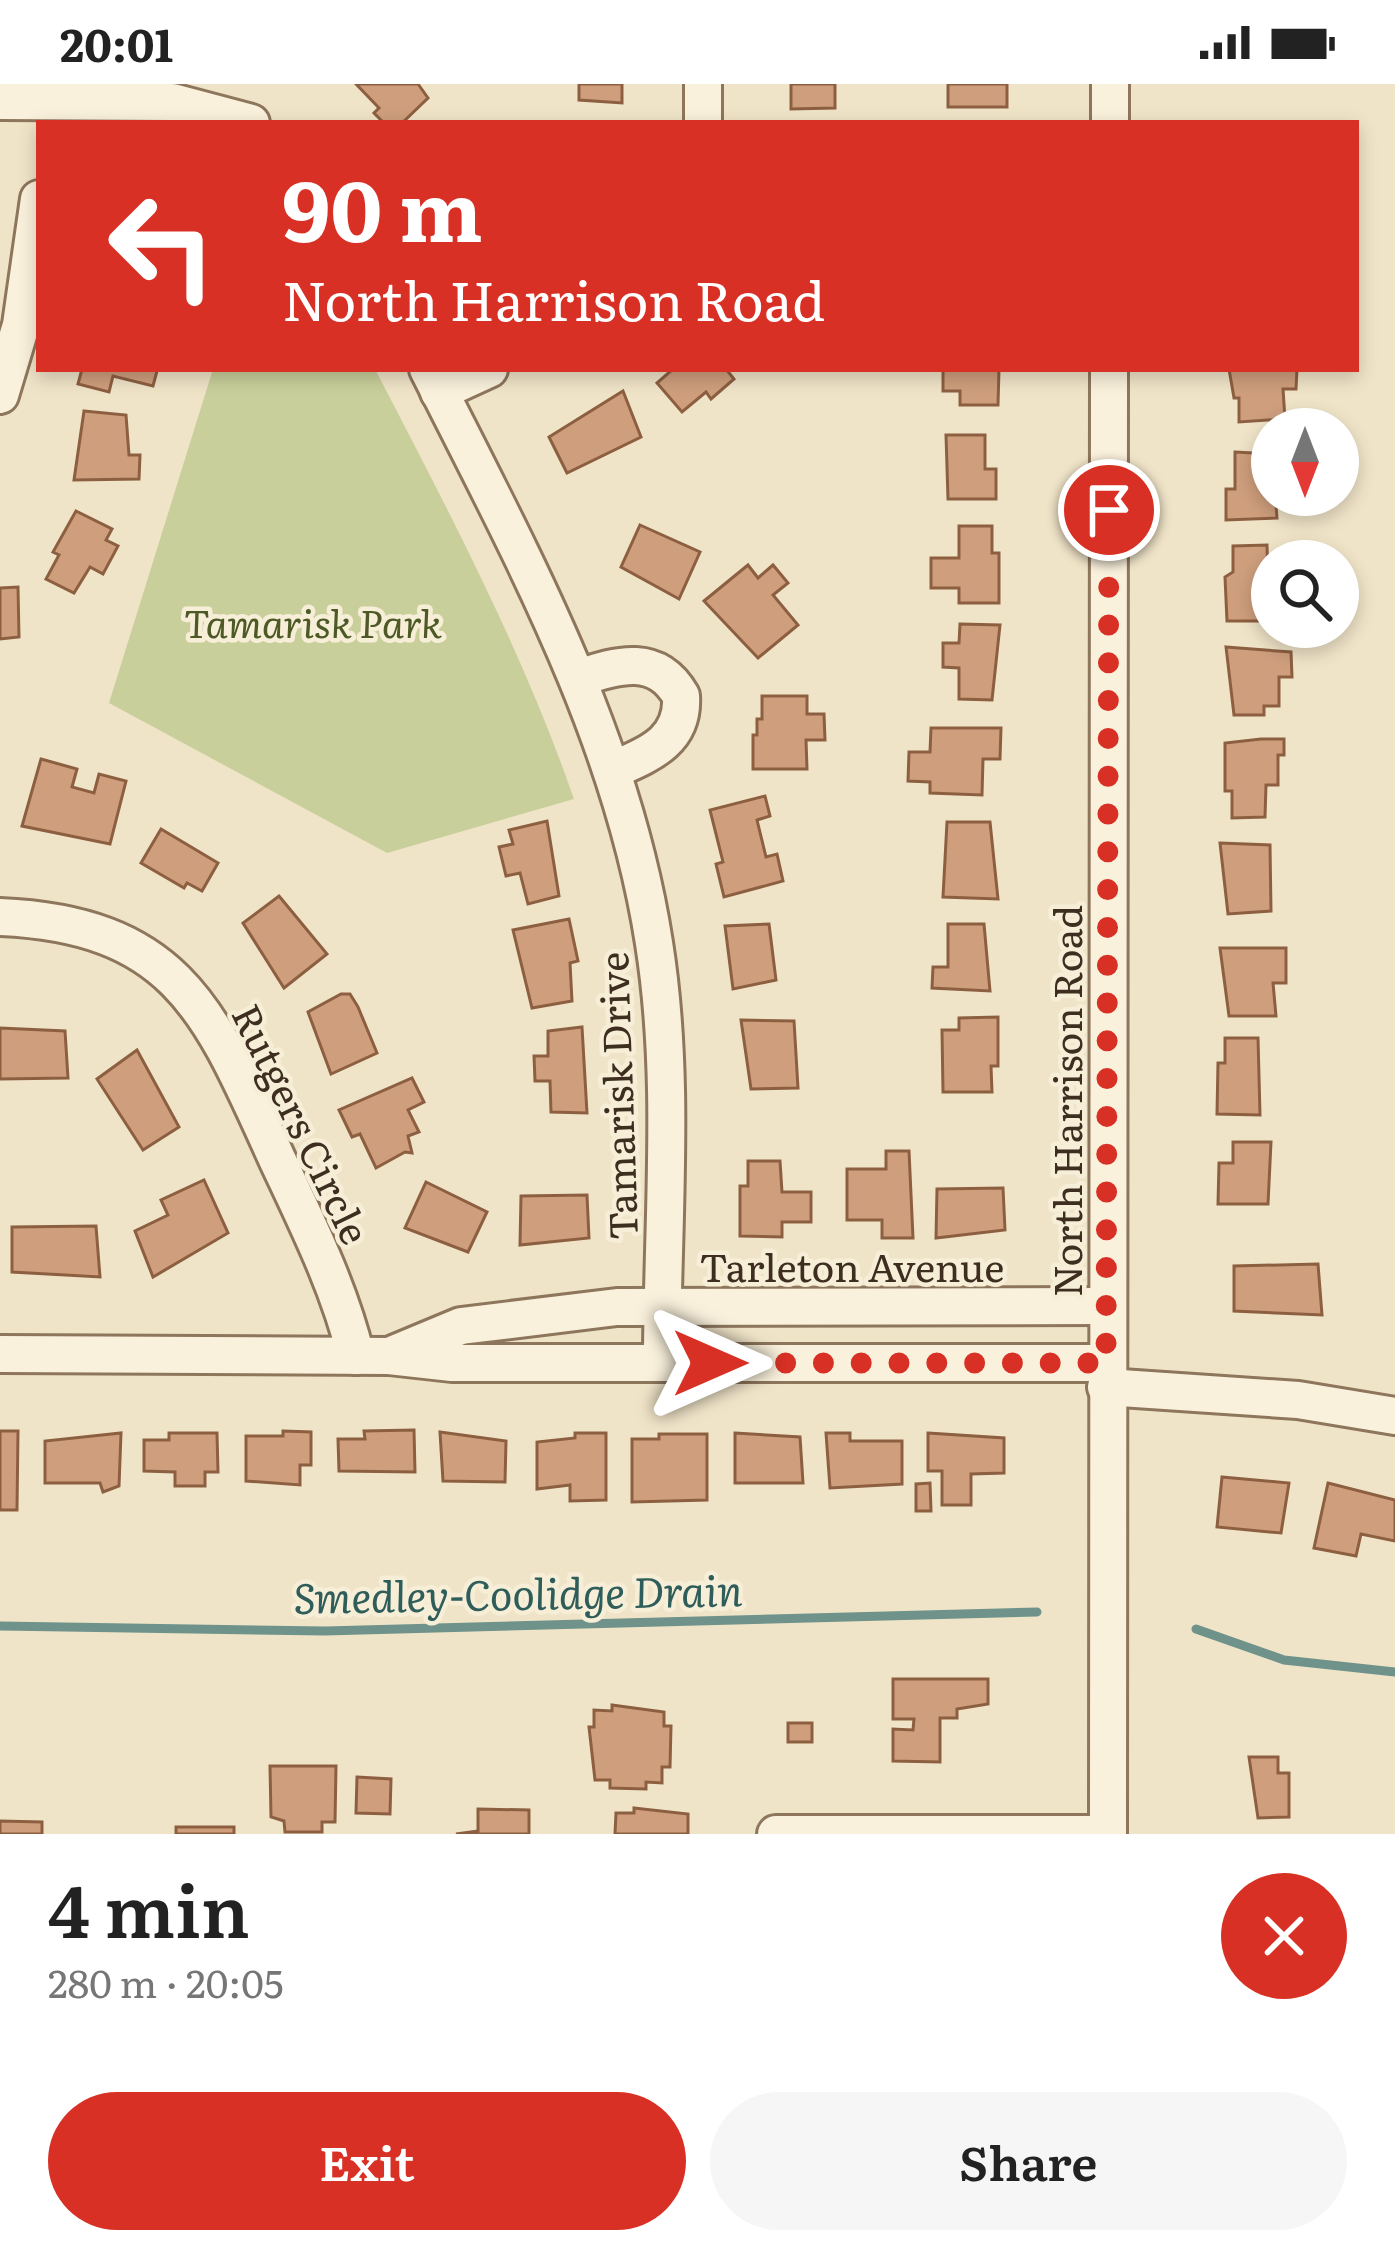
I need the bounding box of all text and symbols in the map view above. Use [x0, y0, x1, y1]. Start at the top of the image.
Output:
text: 20:01 [60, 9, 173, 76]
text: 90 m [282, 143, 483, 268]
icon: left [84, 168, 240, 324]
text: North Harrison Road [282, 257, 825, 338]
north arrow [1251, 408, 1359, 516]
map controls [1251, 408, 1359, 648]
pin [1058, 459, 1160, 561]
icon: arrive [1076, 477, 1142, 543]
button: search [1251, 540, 1359, 648]
park label: Tamarisk Park [184, 592, 443, 650]
street label: North Harrison Road [1036, 905, 1094, 1297]
street label: Tamarisk Drive [582, 951, 650, 1241]
street label: Rutgers Circle [220, 993, 386, 1253]
street label: Tarleton Avenue [699, 1236, 1005, 1294]
position arrow [647, 1300, 773, 1426]
water label: Smedley-Coolidge Drain [293, 1557, 743, 1627]
text: 4 min [48, 1853, 250, 1960]
button: close [1221, 1873, 1347, 1999]
text: 280 m · 20:05 [48, 1952, 284, 2010]
button: Exit [48, 2092, 686, 2230]
button: Share [710, 2092, 1347, 2230]

